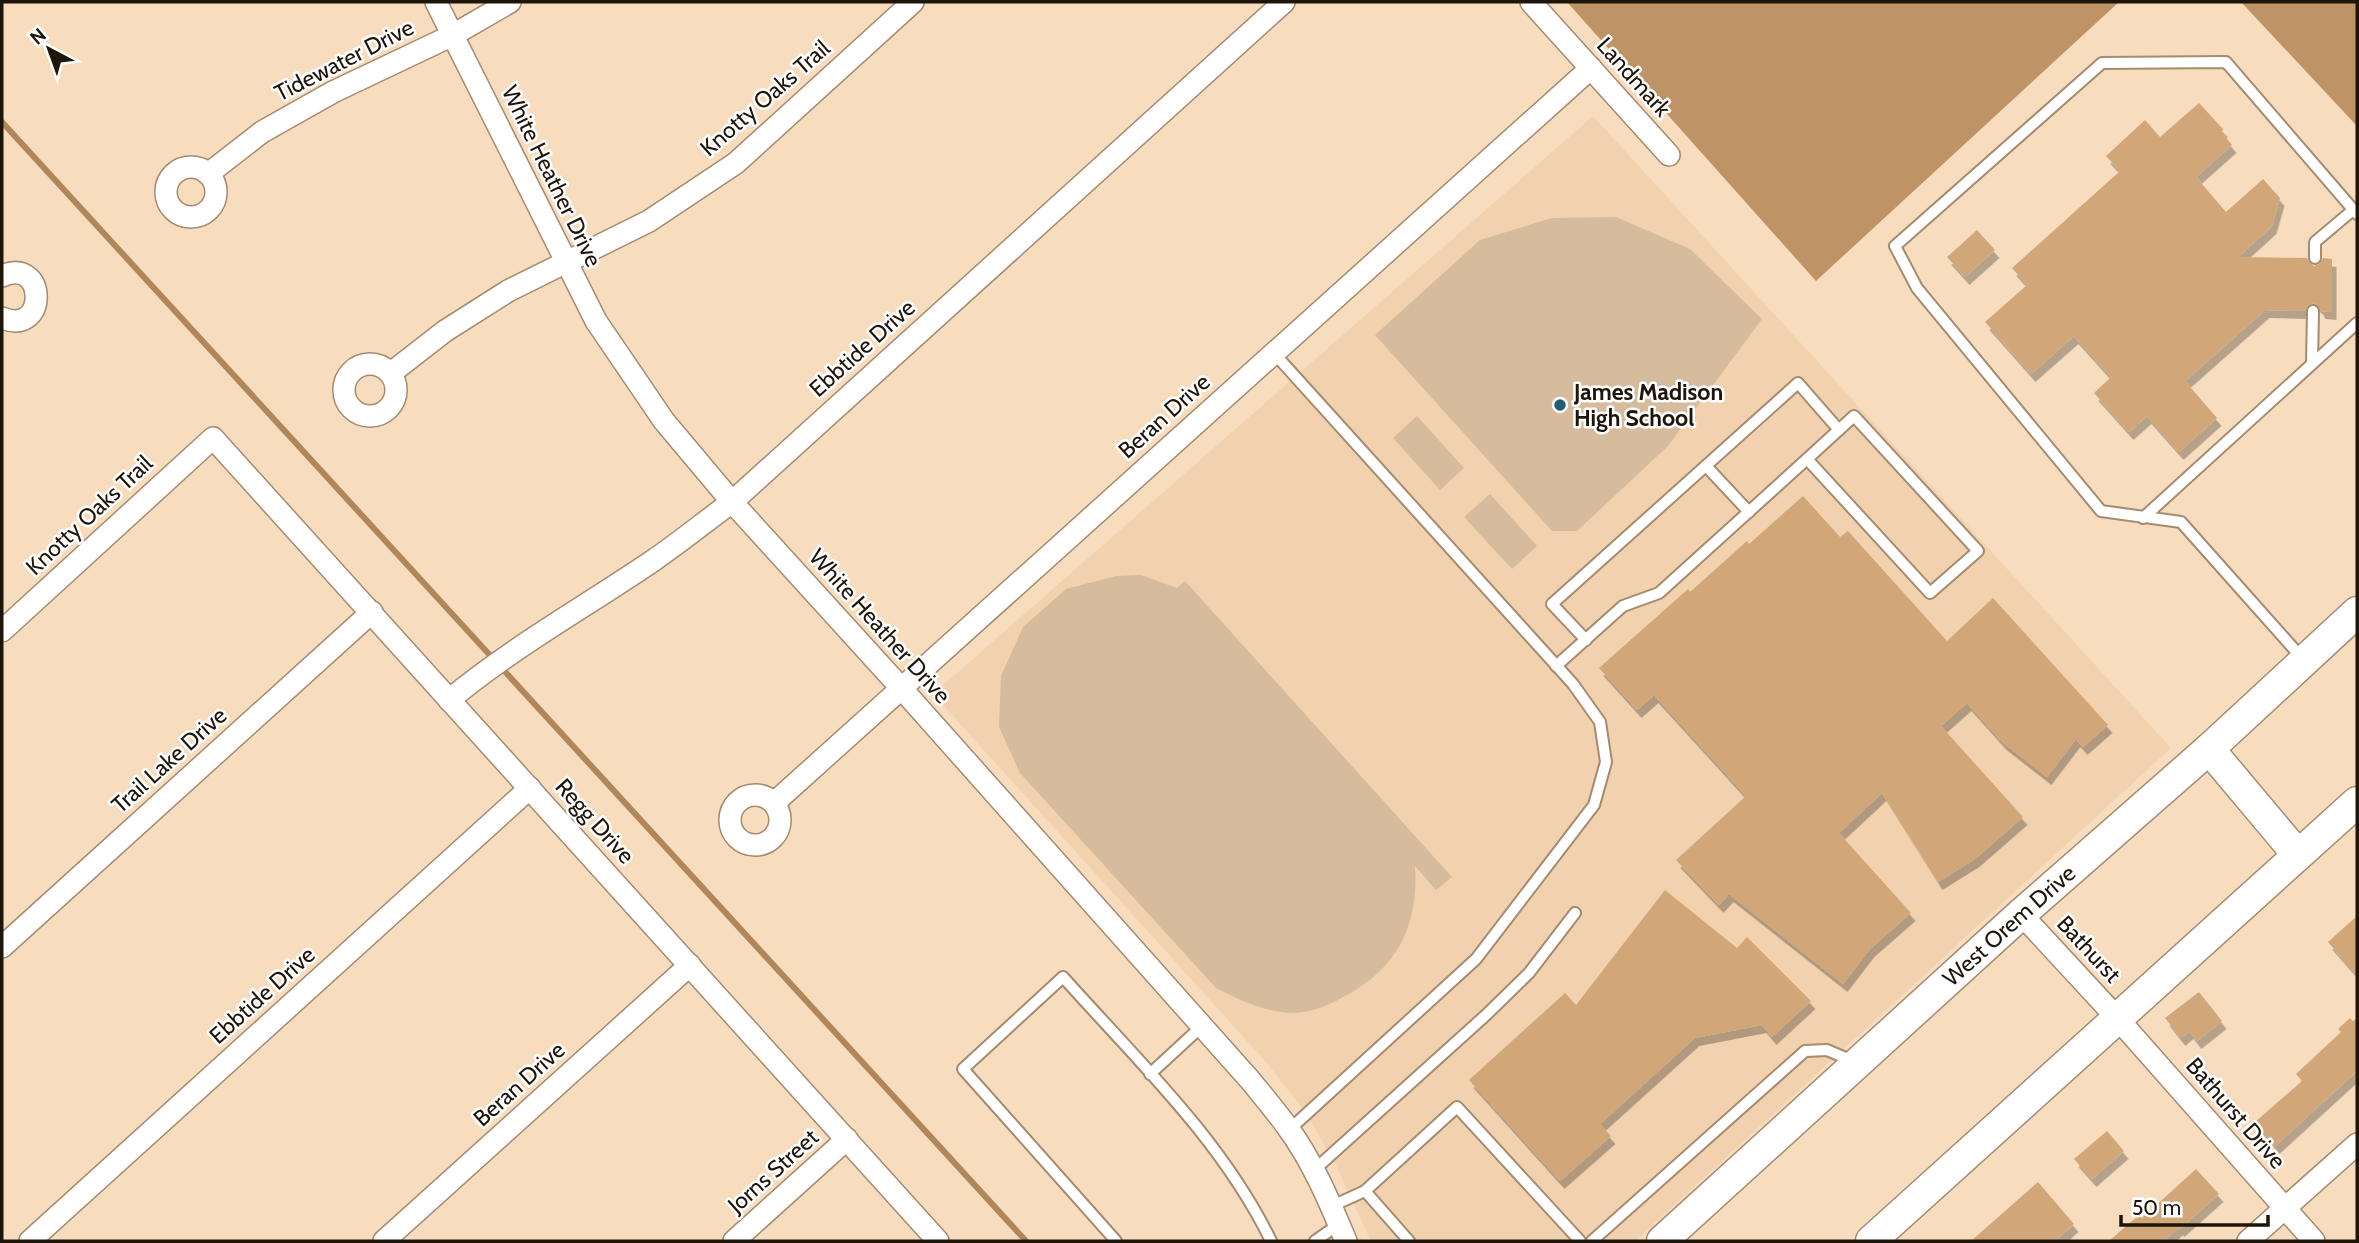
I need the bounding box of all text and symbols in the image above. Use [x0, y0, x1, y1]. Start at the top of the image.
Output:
street label: Tidewater Drive [270, 13, 418, 107]
north arrow [14, 14, 84, 84]
text: N [26, 23, 51, 50]
street label: Landmark [1591, 32, 1677, 123]
street label: Knotty Oaks Trail [694, 34, 836, 162]
street label: White Heather Drive [496, 81, 608, 271]
street label: Ebbtide Drive [804, 293, 921, 403]
street label: Beran Drive [1113, 368, 1216, 464]
place label: James Madison High School [1573, 378, 1723, 432]
marker: James Madison High School [1552, 397, 1568, 413]
street label: Knotty Oaks Trail [20, 449, 159, 581]
street label: White Heather Drive [803, 543, 957, 709]
street label: Trail Lake Drive [106, 701, 232, 819]
street label: Regg Drive [550, 773, 641, 870]
street label: West Orem Drive [1937, 859, 2081, 992]
street label: Bathurst [2051, 910, 2127, 988]
street label: Ebbtide Drive [204, 940, 321, 1050]
street label: Beran Drive [468, 1036, 571, 1132]
street label: Bathurst Drive [2180, 1052, 2292, 1174]
street label: Jorns Street [721, 1123, 824, 1220]
scale bar [2121, 1184, 2268, 1228]
text: 50 m [2132, 1195, 2181, 1220]

